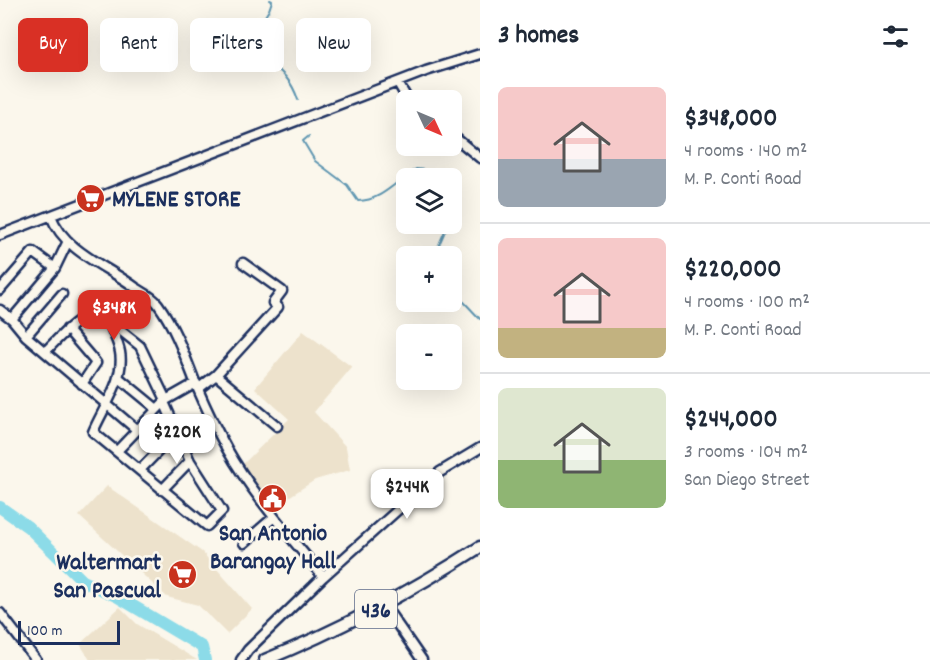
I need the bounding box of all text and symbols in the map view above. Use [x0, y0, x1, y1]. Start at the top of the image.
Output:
chip: Buy [18, 18, 88, 72]
chip: Rent [100, 18, 178, 72]
chip: Filters [190, 18, 284, 72]
chip: New [296, 18, 371, 72]
text: 3 homes [498, 18, 579, 55]
icon: filters [879, 20, 912, 53]
north arrow [396, 90, 462, 156]
map controls [396, 90, 462, 390]
text: $348,000 [684, 101, 777, 138]
icon: home [546, 111, 618, 183]
text: 4 rooms · 140 m² [684, 138, 807, 166]
text: M. P. Conti Road [684, 166, 802, 194]
button: layers [396, 168, 462, 234]
supermarket icon: MYLENE STORE [75, 182, 107, 214]
place label: MYLENE STORE [112, 184, 241, 218]
button: + [396, 246, 462, 312]
text: $220,000 [684, 252, 782, 289]
icon: home [546, 262, 618, 334]
text: 4 rooms · 100 m² [684, 289, 810, 317]
pin: $348K [72, 290, 156, 341]
text: $348K [92, 295, 136, 323]
text: M. P. Conti Road [684, 317, 802, 345]
button: − [396, 324, 462, 390]
text: $244,000 [684, 402, 778, 439]
icon: home [546, 412, 618, 484]
pin: $220K [135, 414, 219, 465]
text: $220K [153, 419, 201, 447]
text: 3 rooms · 104 m² [684, 439, 808, 467]
text: San Diego Street [684, 467, 810, 495]
pin: $244K [365, 469, 449, 520]
text: $244K [385, 474, 429, 502]
public building icon: San Antonio Barangay Hall [257, 483, 289, 515]
place label: San Antonio Barangay Hall [210, 518, 336, 580]
place label: Waltermart San Pascual [53, 547, 161, 609]
supermarket icon: Waltermart San Pascual [166, 559, 198, 591]
road number: 436 [355, 590, 397, 628]
scale bar [18, 618, 120, 646]
text: 100 m [27, 620, 63, 643]

